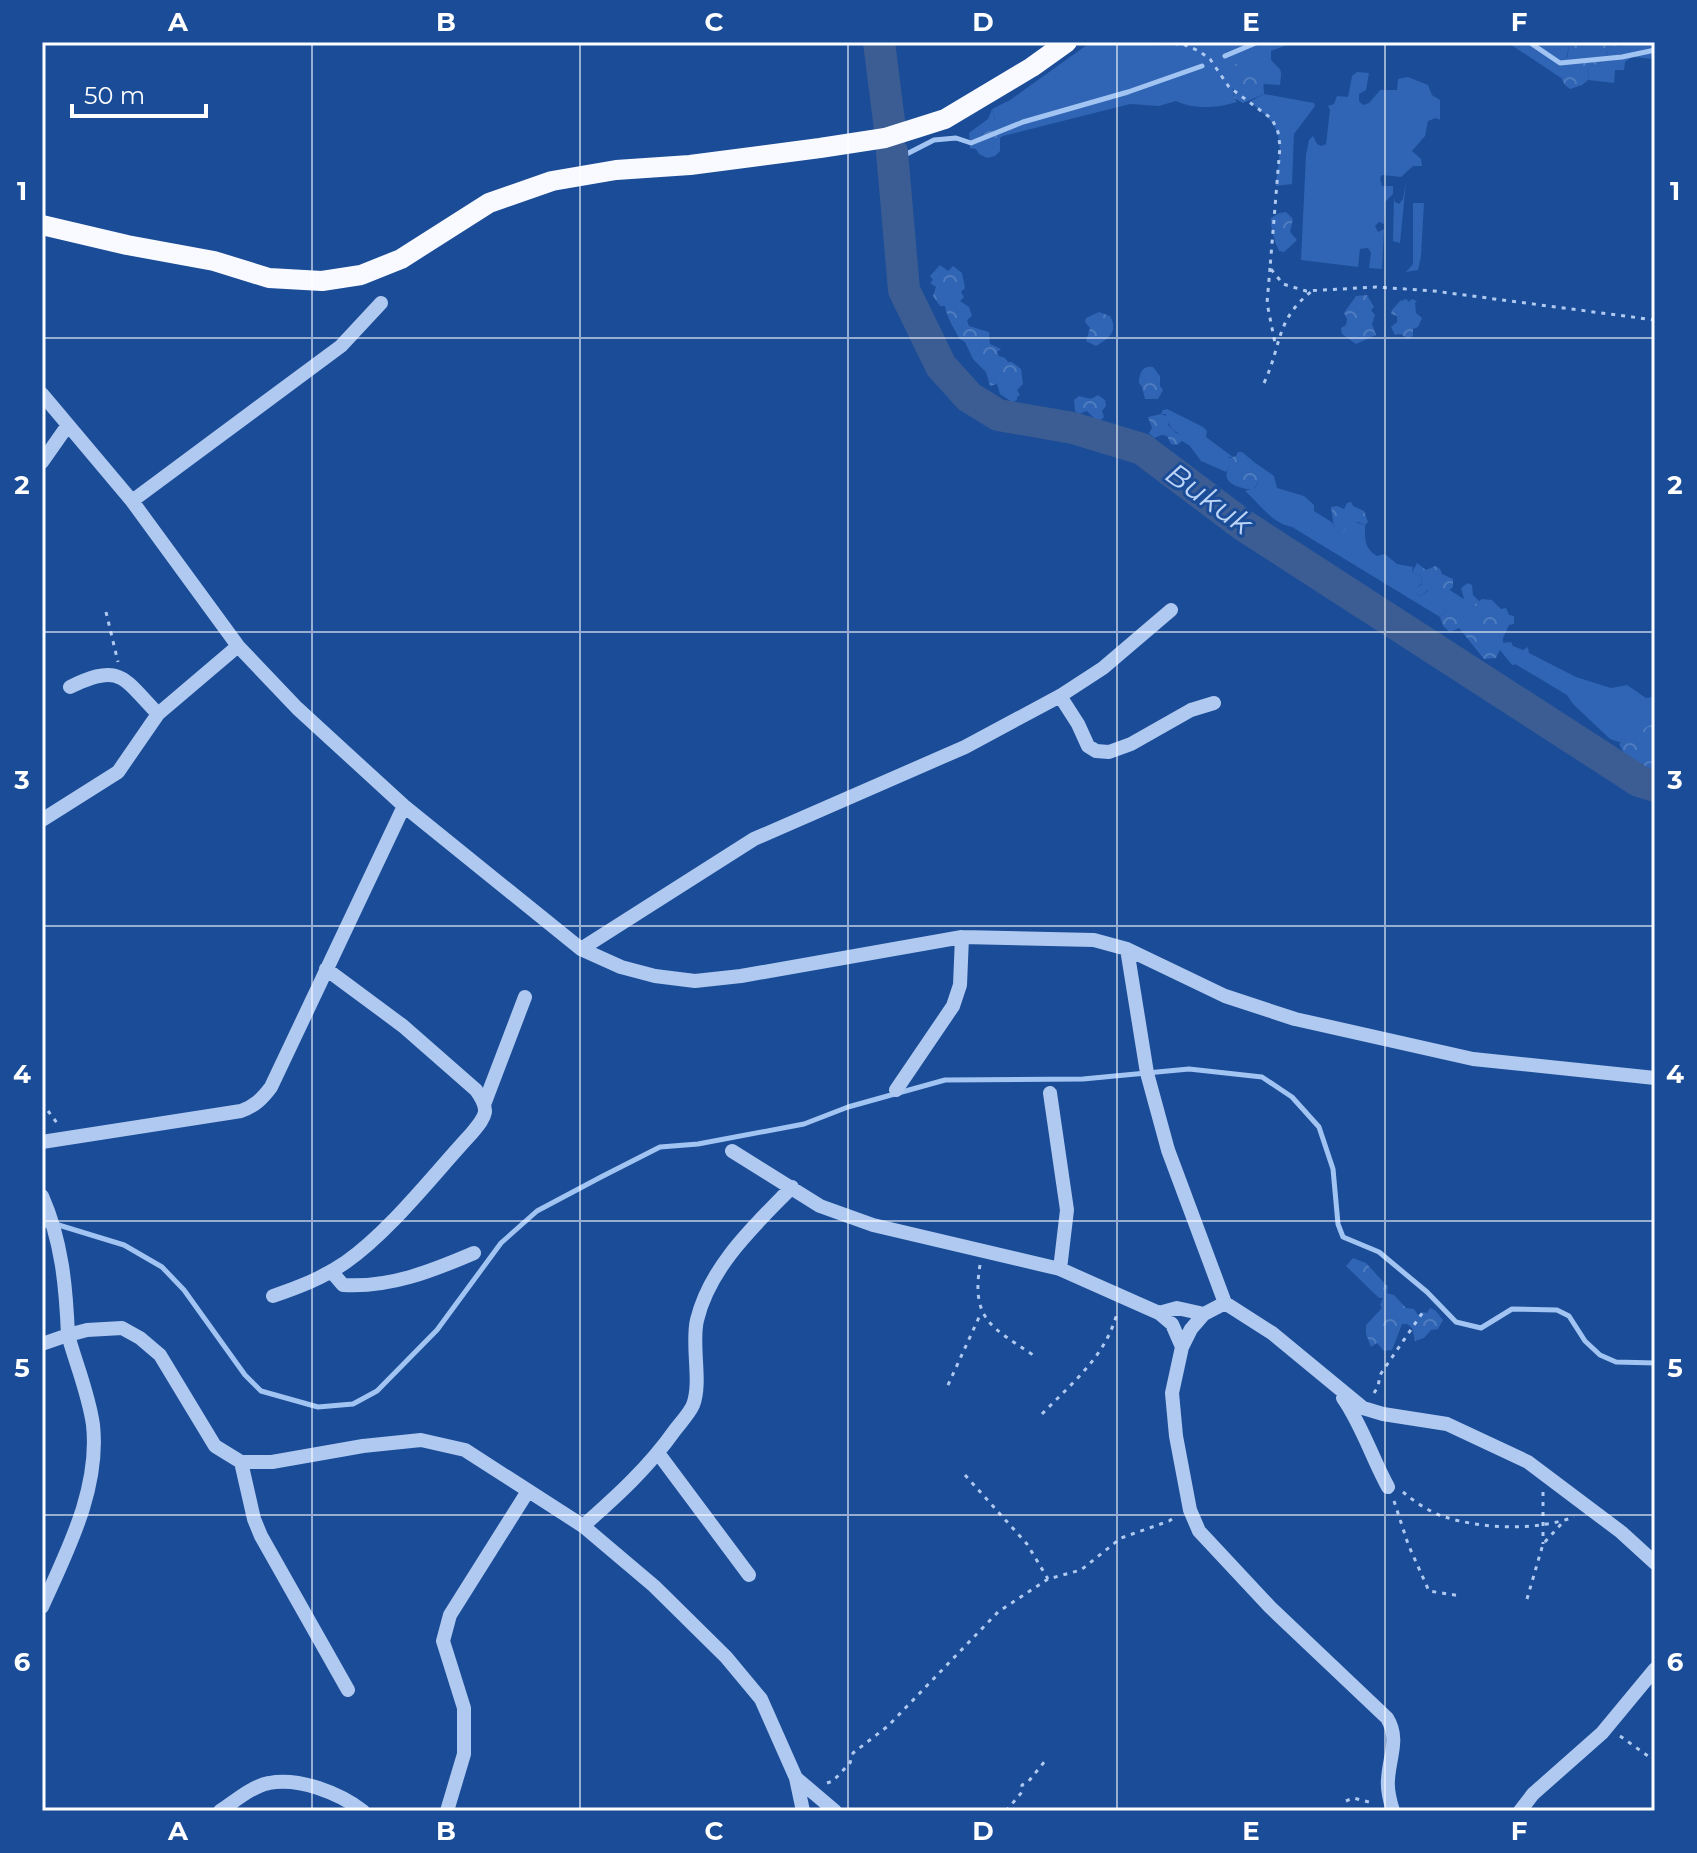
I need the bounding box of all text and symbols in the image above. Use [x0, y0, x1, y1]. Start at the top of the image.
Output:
text: A [167, 6, 189, 38]
text: B [436, 6, 456, 38]
text: C [705, 6, 724, 38]
text: D [972, 6, 994, 38]
text: E [1242, 6, 1260, 38]
text: F [1511, 6, 1527, 38]
scale bar [72, 68, 206, 118]
text: 50 m [84, 81, 145, 110]
text: 1 [17, 175, 27, 207]
text: 1 [1670, 175, 1680, 207]
water label: Bukuk [1159, 455, 1261, 543]
text: 2 [14, 469, 30, 501]
text: 2 [1667, 469, 1683, 501]
text: 3 [13, 764, 30, 796]
text: 3 [1666, 764, 1683, 796]
text: 4 [13, 1058, 31, 1090]
text: 4 [1666, 1058, 1684, 1090]
text: 5 [14, 1352, 30, 1384]
text: 5 [1667, 1352, 1683, 1384]
text: 6 [14, 1646, 31, 1678]
text: 6 [1667, 1646, 1684, 1678]
text: A [167, 1815, 189, 1847]
text: B [436, 1815, 456, 1847]
text: C [705, 1815, 724, 1847]
text: D [972, 1815, 994, 1847]
text: E [1242, 1815, 1260, 1847]
text: F [1511, 1815, 1527, 1847]

